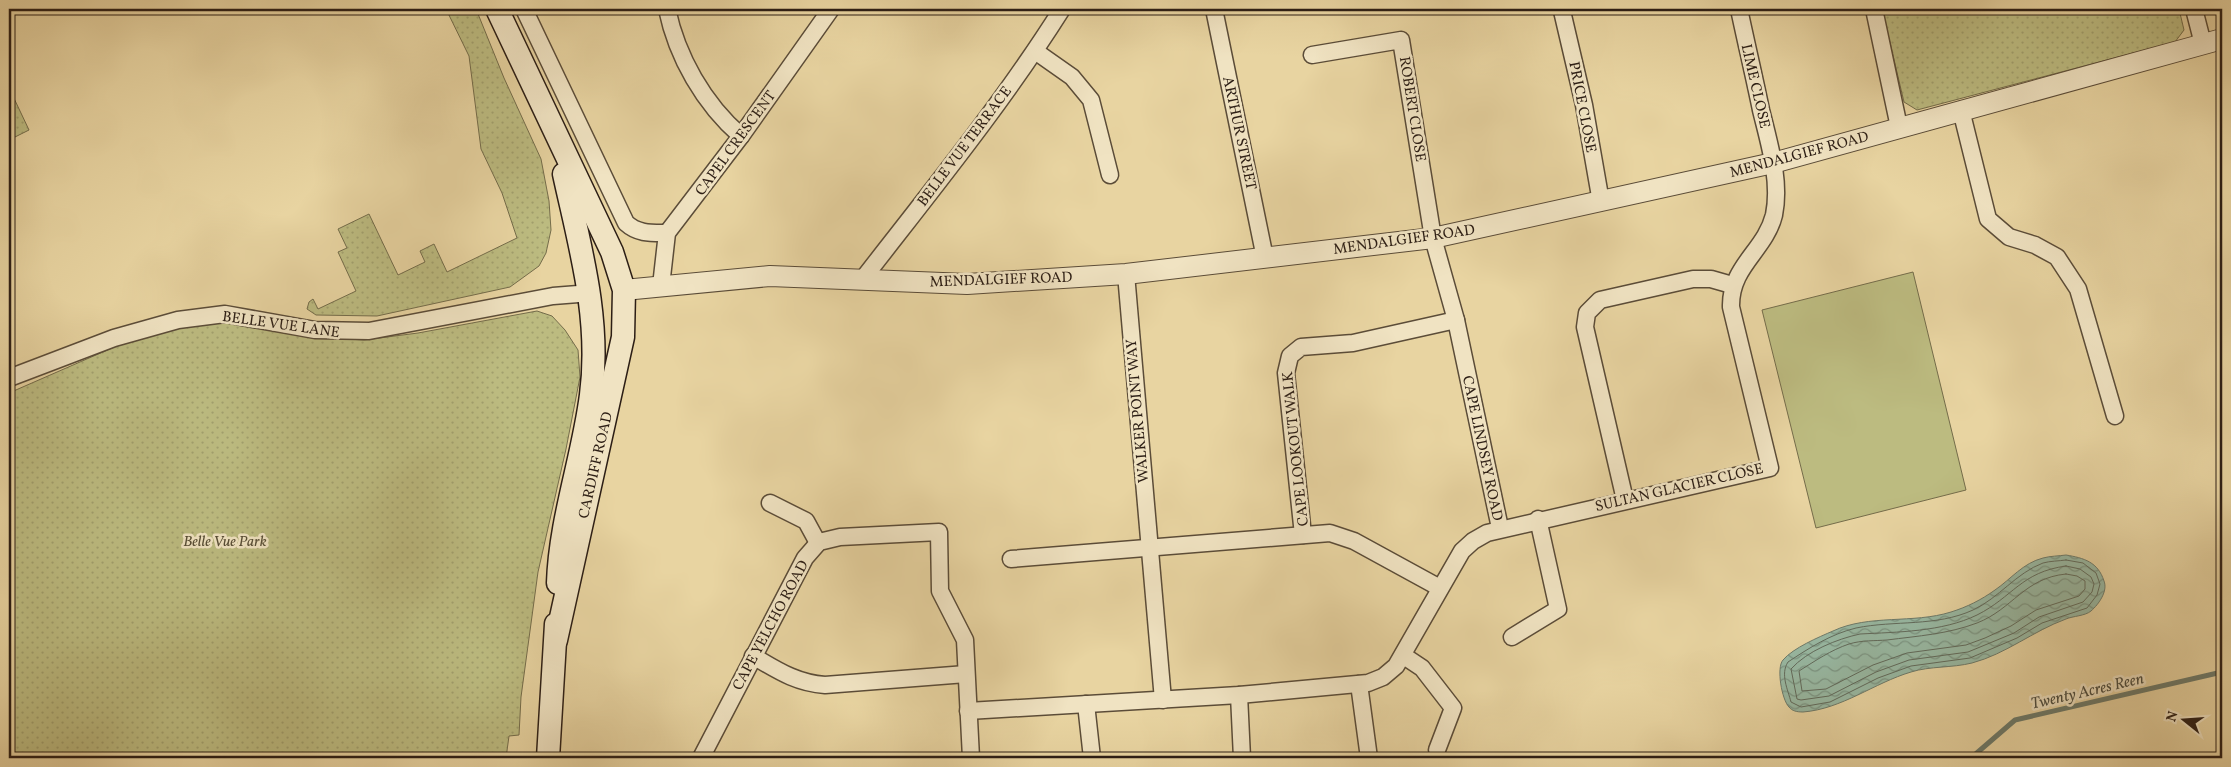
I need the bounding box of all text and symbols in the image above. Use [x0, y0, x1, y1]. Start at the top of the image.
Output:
street label: LIME CLOSE [1735, 42, 1774, 131]
street label: ROBERT CLOSE [1393, 55, 1430, 164]
street label: PRICE CLOSE [1562, 60, 1601, 155]
street label: ARTHUR STREET [1216, 75, 1261, 192]
street label: BELLE VUE TERRACE [913, 82, 1017, 211]
street label: CAPEL CRESCENT [691, 87, 782, 201]
street label: MENDALGIEF ROAD [1728, 127, 1871, 184]
street label: MENDALGIEF ROAD [1332, 220, 1476, 261]
street label: MENDALGIEF ROAD [929, 268, 1073, 293]
street label: BELLE VUE LANE [221, 307, 341, 344]
street label: WALKER POINT WAY [1122, 338, 1155, 484]
street label: CAPE LOOKOUT WALK [1278, 370, 1315, 527]
street label: CAPE LINDSEY ROAD [1456, 374, 1507, 523]
street label: CARDIFF ROAD [574, 410, 619, 521]
street label: SULTAN GLACIER CLOSE [1593, 459, 1766, 518]
park label: Belle Vue Park [183, 532, 267, 553]
street label: CAPE YELCHO ROAD [728, 557, 815, 695]
water label: Twenty Acres Reen [2029, 668, 2146, 716]
north arrow [2158, 694, 2208, 744]
text: N [2162, 709, 2184, 724]

